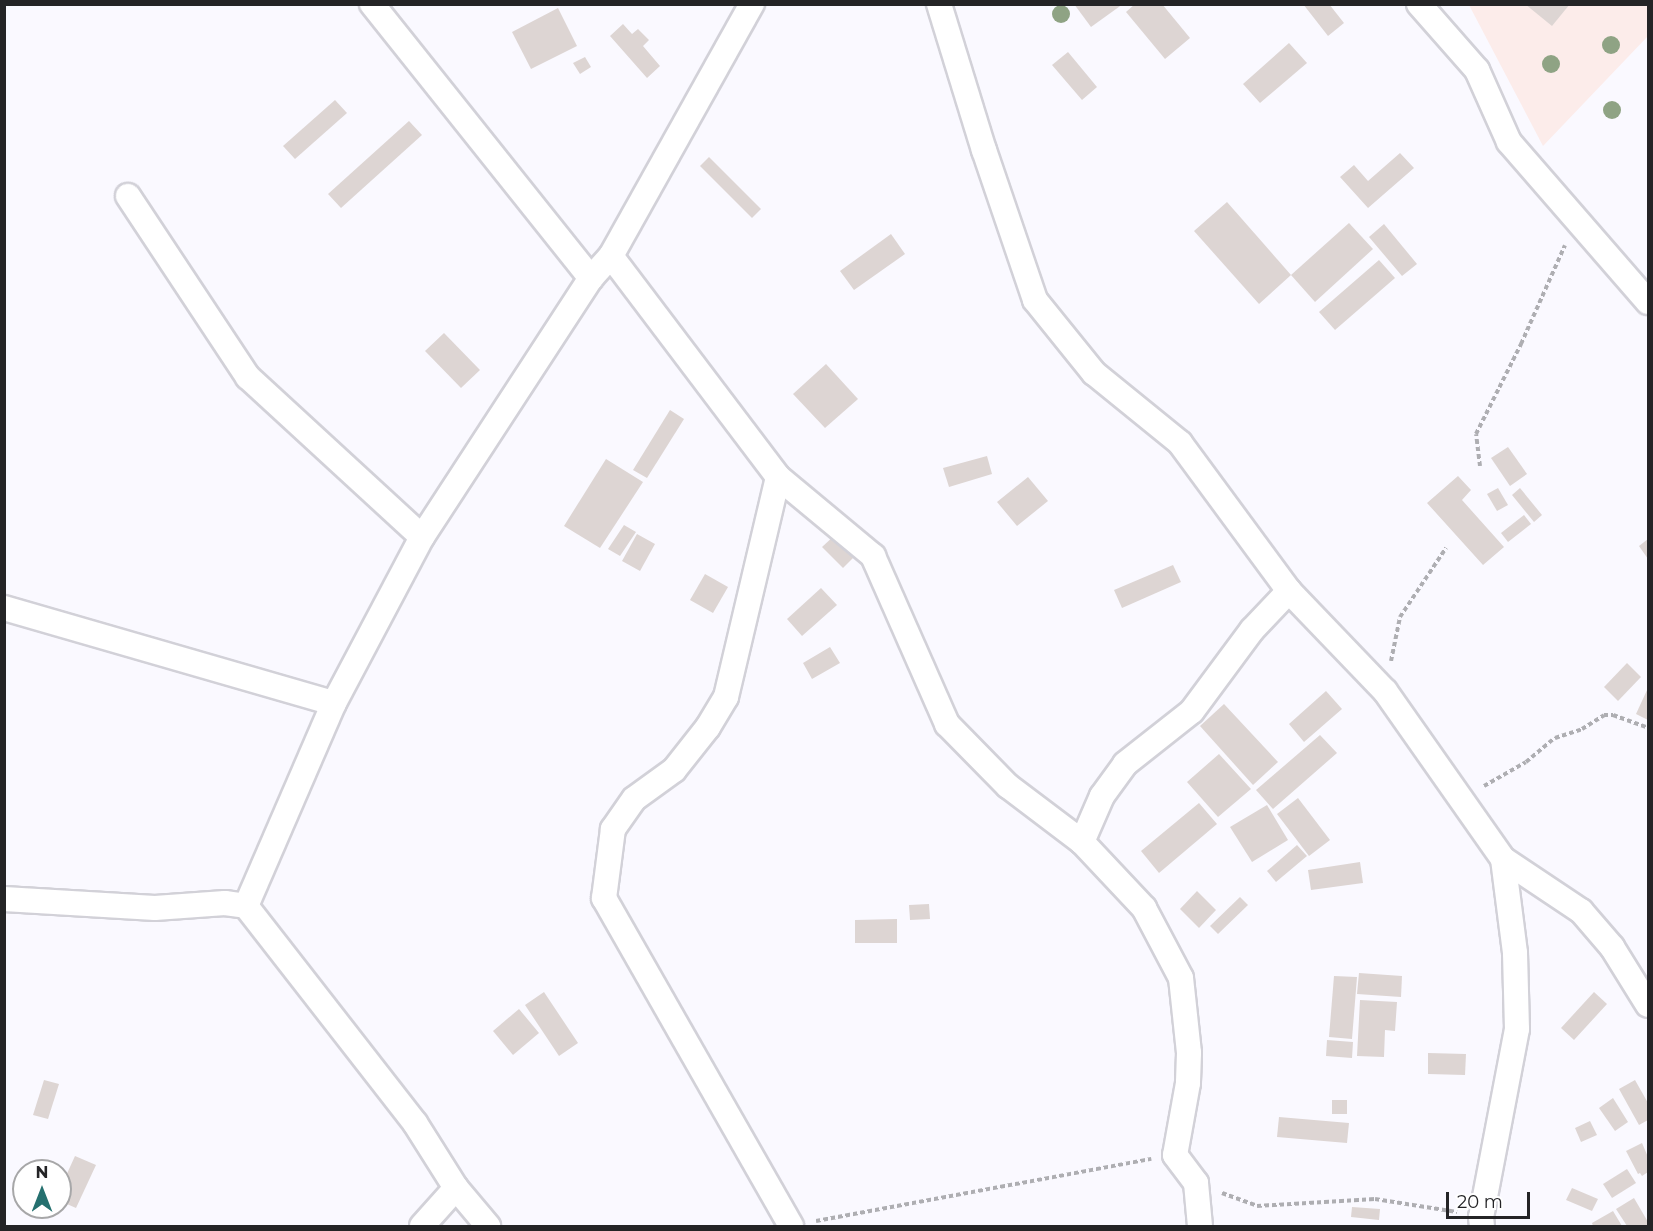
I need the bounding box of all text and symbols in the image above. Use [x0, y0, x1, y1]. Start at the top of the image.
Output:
north arrow [12, 1159, 72, 1219]
text: N [36, 1163, 48, 1182]
scale bar [1449, 1180, 1533, 1218]
text: 20 m [1457, 1191, 1503, 1213]

